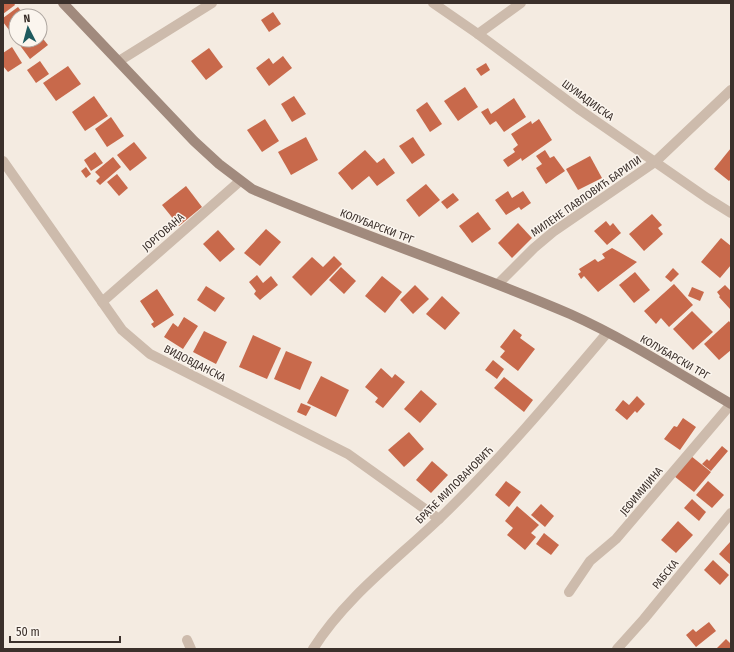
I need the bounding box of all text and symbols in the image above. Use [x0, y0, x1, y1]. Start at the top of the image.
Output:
north arrow [8, 8, 48, 48]
text: N [23, 12, 31, 25]
street label: ШУМАДИЈСКА [559, 77, 616, 124]
street label: МИЛЕНЕ ПАВЛОВИЋ БАРИЛИ [529, 153, 644, 240]
street label: КОЛУБАРСКИ ТРГ [338, 206, 416, 247]
street label: ЈОРГОВАНА [140, 211, 187, 254]
street label: КОЛУБАРСКИ ТРГ [638, 332, 712, 383]
street label: ВИДОВДАНСКА [162, 342, 228, 385]
street label: БРАЋЕ МИЛОВАНОВИЋ [413, 444, 496, 527]
street label: ЈЕФИМИЈИНА [617, 464, 666, 518]
street label: РАБСКА [650, 557, 681, 592]
scale bar [10, 618, 120, 644]
text: 50 m [16, 625, 40, 639]

